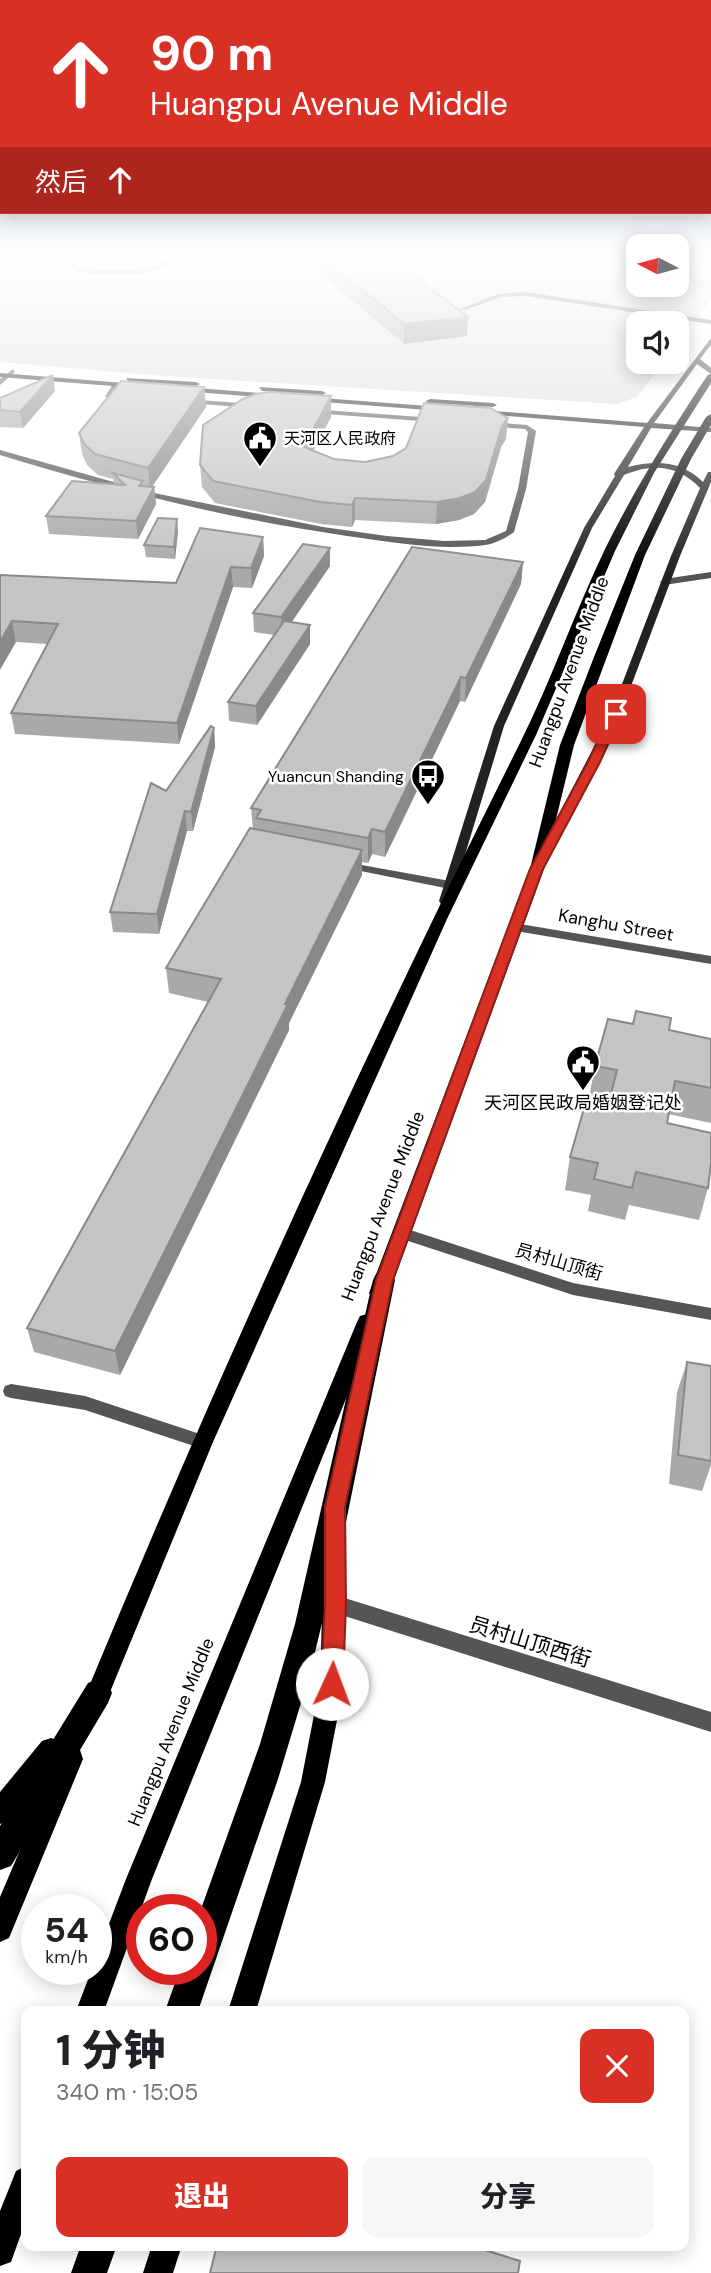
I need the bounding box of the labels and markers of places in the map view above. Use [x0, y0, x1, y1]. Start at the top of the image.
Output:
public building icon: 天河区人民政府 [241, 419, 279, 468]
place label: 天河区人民政府 [284, 428, 396, 449]
pin [586, 684, 646, 744]
bus stop icon: Yuancun Shanding [409, 757, 447, 806]
place label: Yuancun Shanding [268, 766, 404, 787]
public building icon: 天河区民政局婚姻登记处 [564, 1043, 602, 1092]
place label: 天河区民政局婚姻登记处 [484, 1091, 682, 1115]

